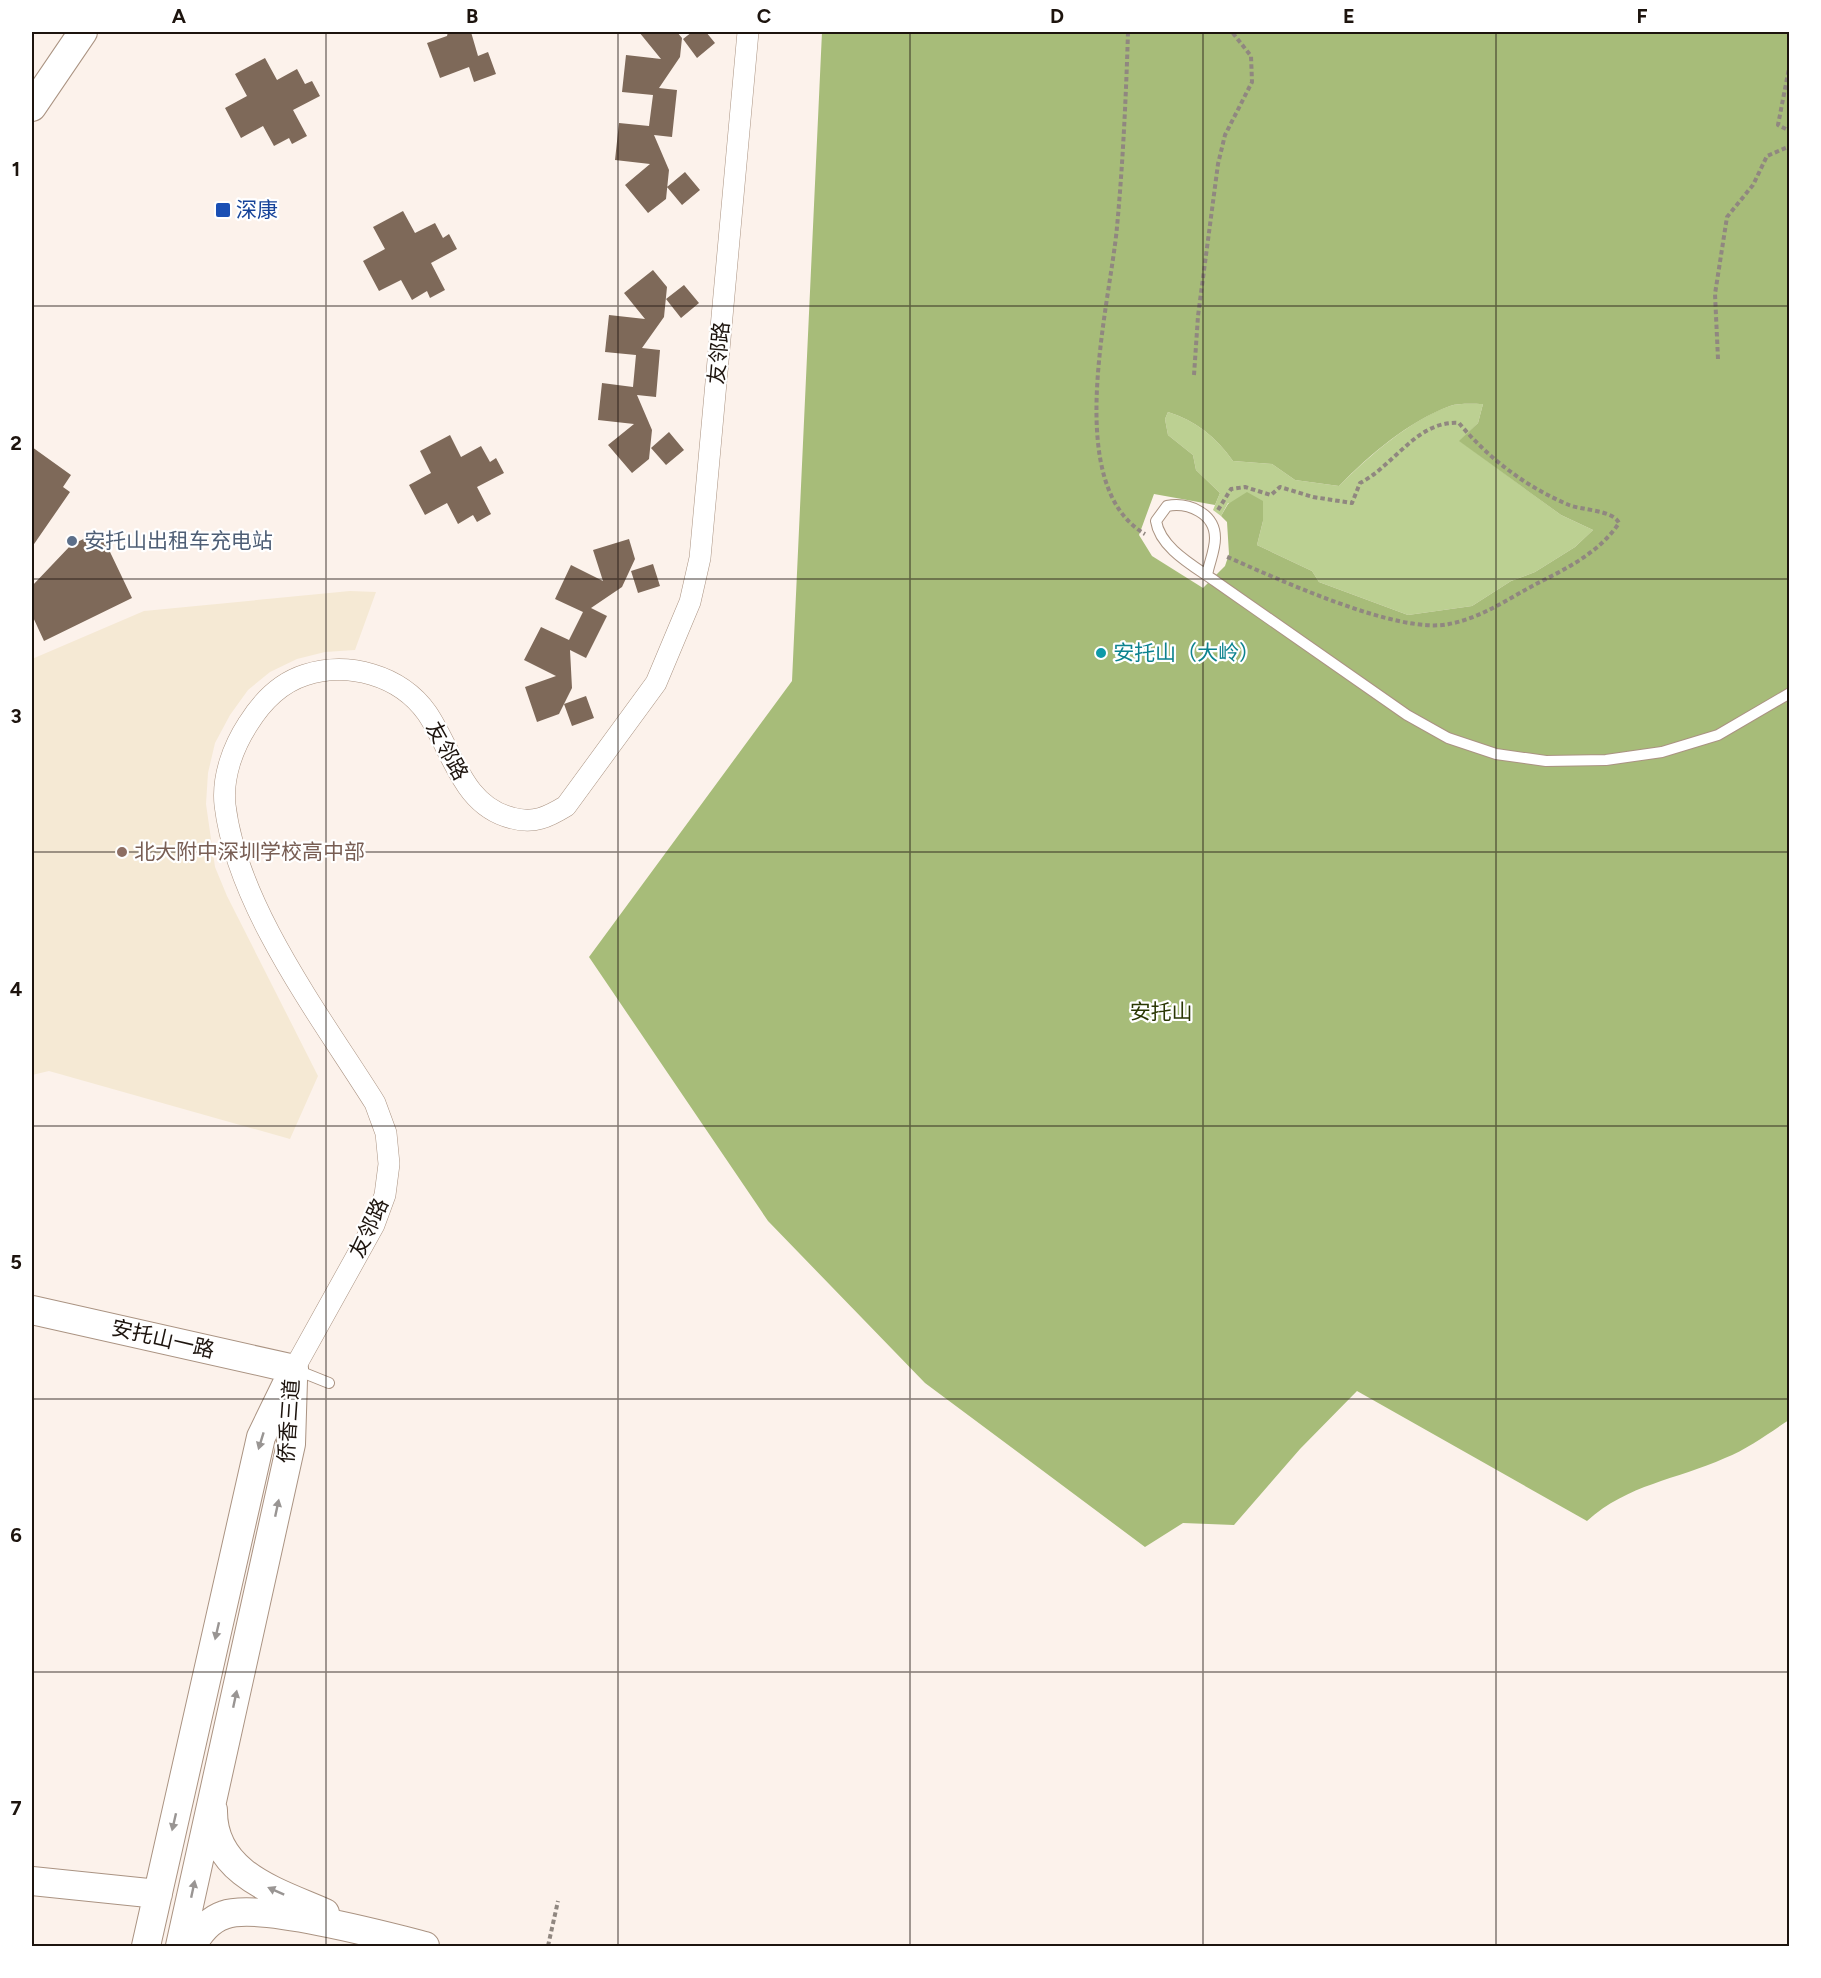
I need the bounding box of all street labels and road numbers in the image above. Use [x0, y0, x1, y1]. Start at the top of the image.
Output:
street label: 友邻路 [703, 320, 734, 385]
street label: 友邻路 [421, 717, 474, 784]
street label: 友邻路 [344, 1194, 393, 1262]
street label: 安托山一路 [109, 1315, 217, 1363]
street label: 侨香三道 [273, 1378, 304, 1464]

